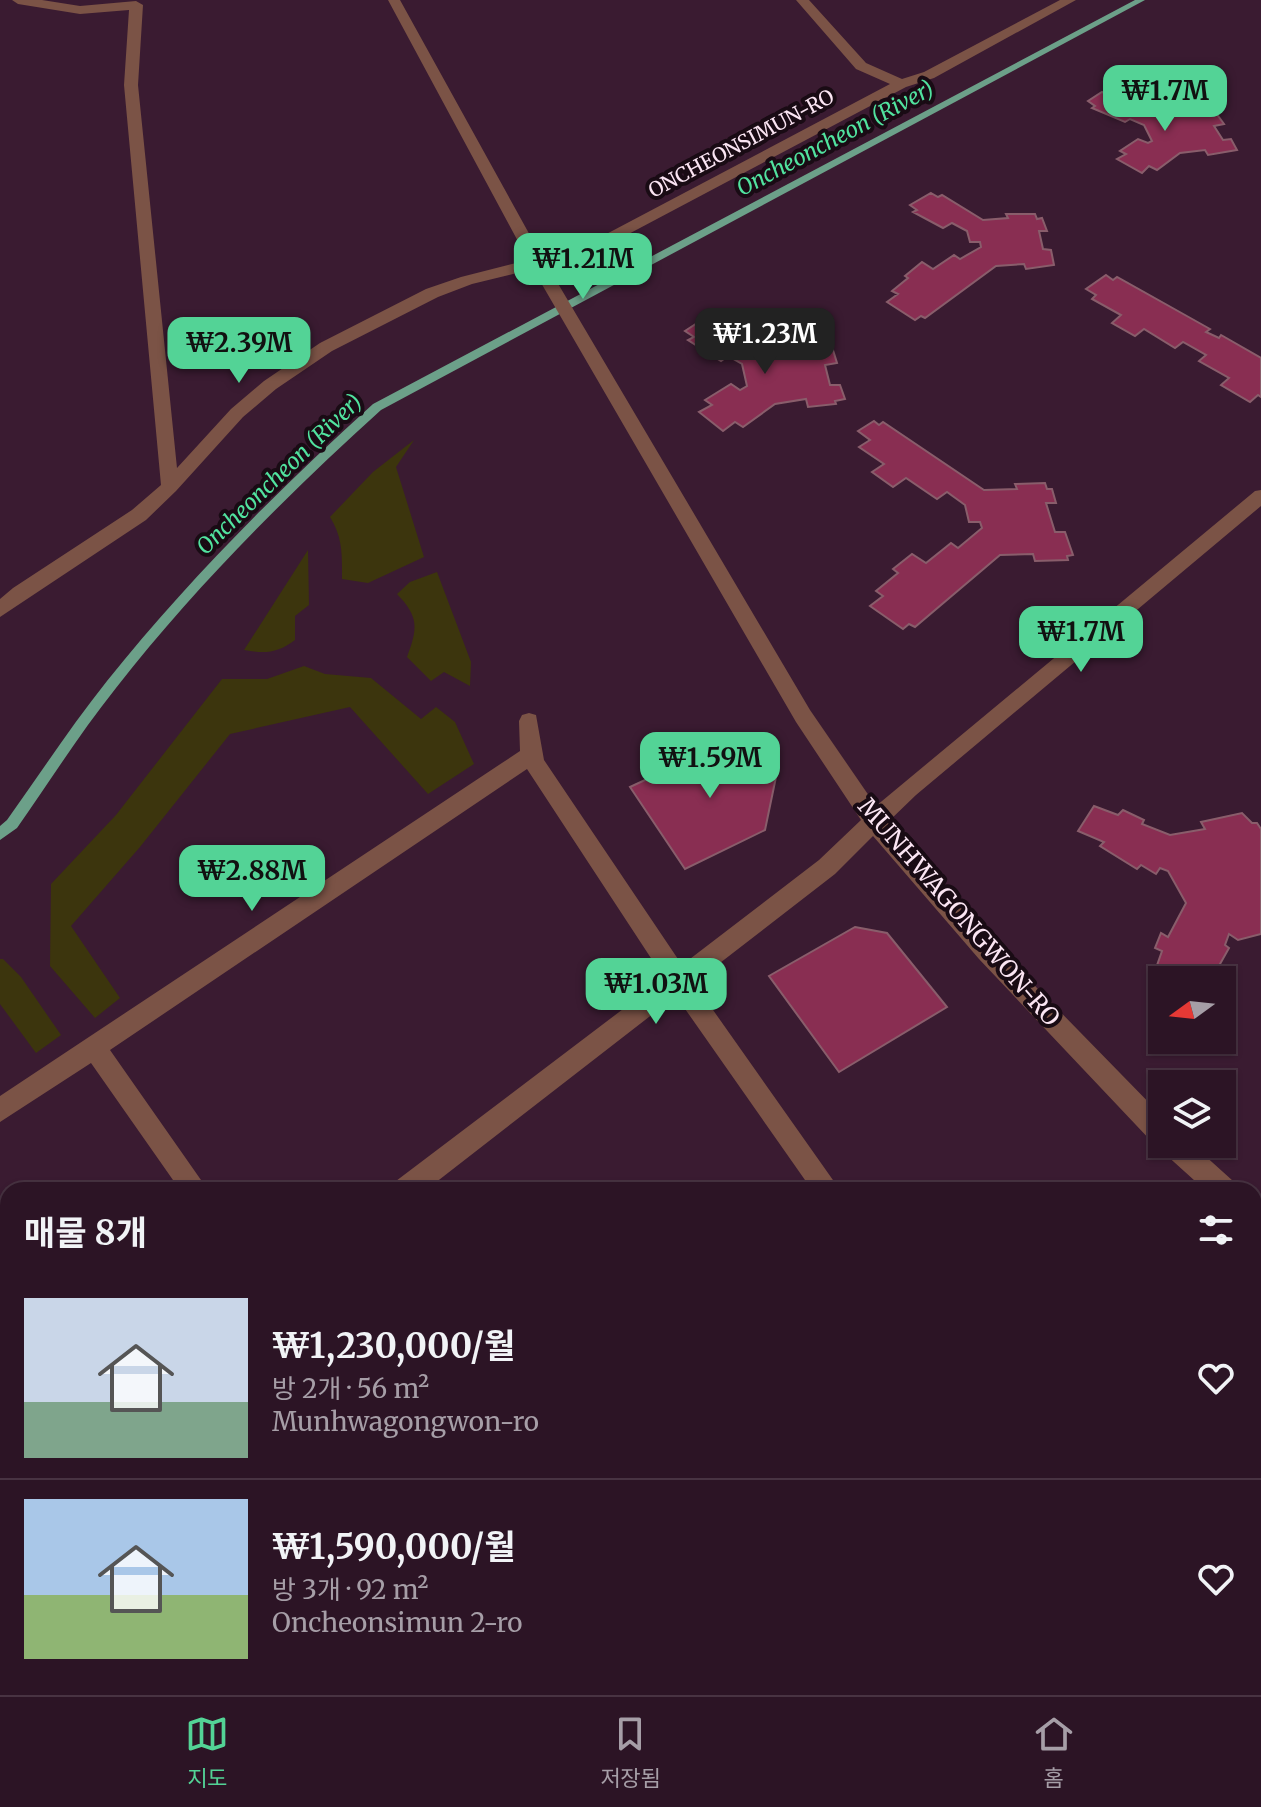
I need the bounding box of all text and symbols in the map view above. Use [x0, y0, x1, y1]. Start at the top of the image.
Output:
pin: ₩1.7M [1109, 65, 1221, 133]
water label: Oncheoncheon (River) [731, 74, 939, 202]
text: ₩1.7M [1121, 74, 1209, 107]
street label: ONCHEONSIMUN-RO [644, 83, 838, 203]
pin: ₩1.21M [518, 233, 648, 301]
text: ₩1.21M [532, 242, 634, 275]
pin: ₩1.23M [700, 308, 830, 376]
pin: ₩2.39M [174, 317, 304, 385]
text: ₩1.23M [713, 317, 817, 350]
text: ₩2.39M [185, 326, 293, 359]
water label: Oncheoncheon (River) [190, 388, 368, 560]
pin: ₩1.7M [1025, 606, 1137, 674]
text: ₩1.7M [1037, 615, 1125, 648]
pin: ₩1.59M [645, 732, 775, 800]
text: ₩1.59M [658, 741, 762, 774]
street label: MUNHWAGONGWON-RO [851, 791, 1067, 1033]
pin: ₩2.88M [187, 845, 317, 913]
text: ₩2.88M [197, 854, 307, 887]
pin: ₩1.03M [591, 958, 721, 1026]
north arrow [1148, 966, 1236, 1054]
map controls [1148, 966, 1236, 1158]
text: ₩1.03M [604, 967, 708, 1000]
button: layers [1148, 1070, 1236, 1158]
icon: filters [1194, 1208, 1238, 1252]
text: 매물 8개 [24, 1212, 147, 1254]
text: ₩1,230,000/월 [272, 1325, 515, 1367]
icon: home [88, 1330, 184, 1426]
icon: heart [1194, 1356, 1238, 1400]
text: 방 2개 · 56 m² [272, 1372, 429, 1405]
text: Munhwagongwon-ro [272, 1405, 539, 1438]
text: ₩1,590,000/월 [272, 1526, 516, 1568]
icon: home [88, 1531, 184, 1627]
icon: heart [1194, 1557, 1238, 1601]
text: 방 3개 · 92 m² [272, 1573, 428, 1606]
text: Oncheonsimun 2-ro [272, 1606, 523, 1639]
tab: 지도 [185, 1712, 229, 1792]
tab: 저장됨 [600, 1712, 661, 1792]
tab: 홈 [1032, 1712, 1076, 1792]

